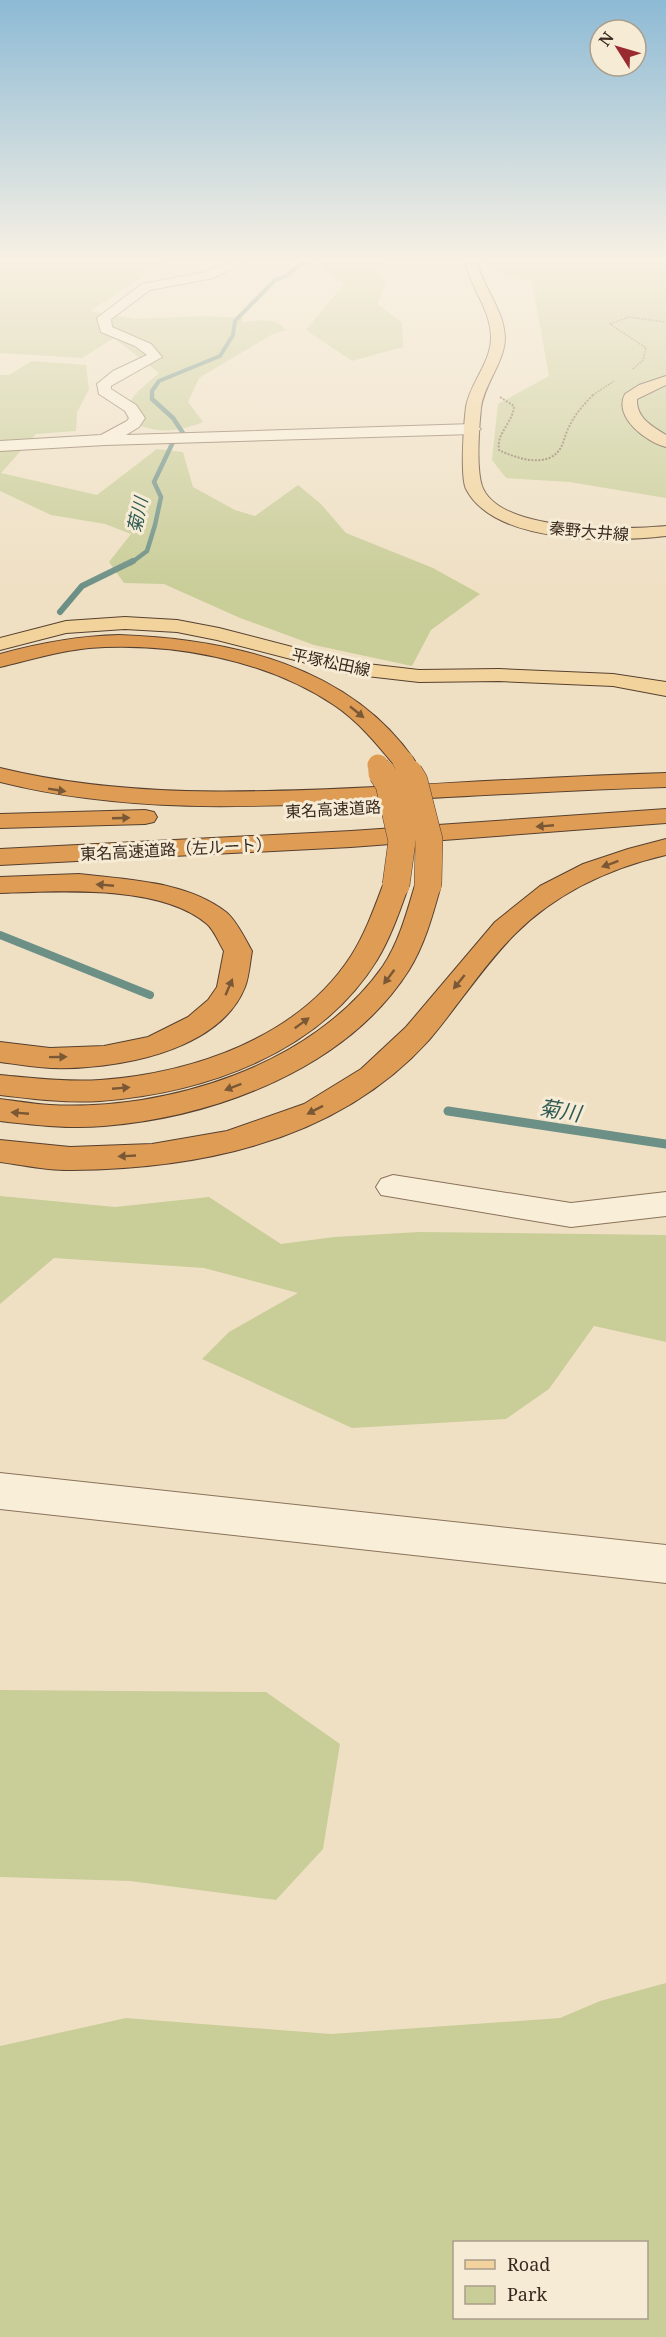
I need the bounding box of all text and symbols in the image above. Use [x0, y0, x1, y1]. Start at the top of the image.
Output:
north arrow [588, 18, 648, 78]
text: N [593, 27, 619, 51]
water label: 菊川 [122, 493, 153, 535]
street label: 秦野大井線 [548, 517, 630, 545]
street label: 平塚松田線 [290, 643, 372, 681]
one-way arrow [349, 706, 365, 719]
one-way arrow [47, 785, 66, 794]
street label: 東名高速道路 [284, 796, 382, 822]
one-way arrow [112, 814, 131, 823]
one-way arrow [535, 821, 554, 831]
street label: 東名高速道路（左ルート） [80, 833, 272, 865]
one-way arrow [601, 859, 619, 869]
one-way arrow [96, 880, 115, 890]
one-way arrow [384, 969, 396, 984]
one-way arrow [453, 974, 465, 989]
one-way arrow [224, 978, 234, 996]
one-way arrow [294, 1017, 309, 1029]
one-way arrow [49, 1053, 68, 1062]
one-way arrow [223, 1082, 241, 1092]
one-way arrow [111, 1083, 130, 1093]
water label: 菊川 [537, 1093, 585, 1127]
one-way arrow [306, 1105, 323, 1115]
one-way arrow [11, 1108, 30, 1118]
one-way arrow [118, 1152, 137, 1161]
legend [453, 2241, 648, 2319]
text: Road [507, 2252, 550, 2276]
text: Park [507, 2282, 547, 2306]

